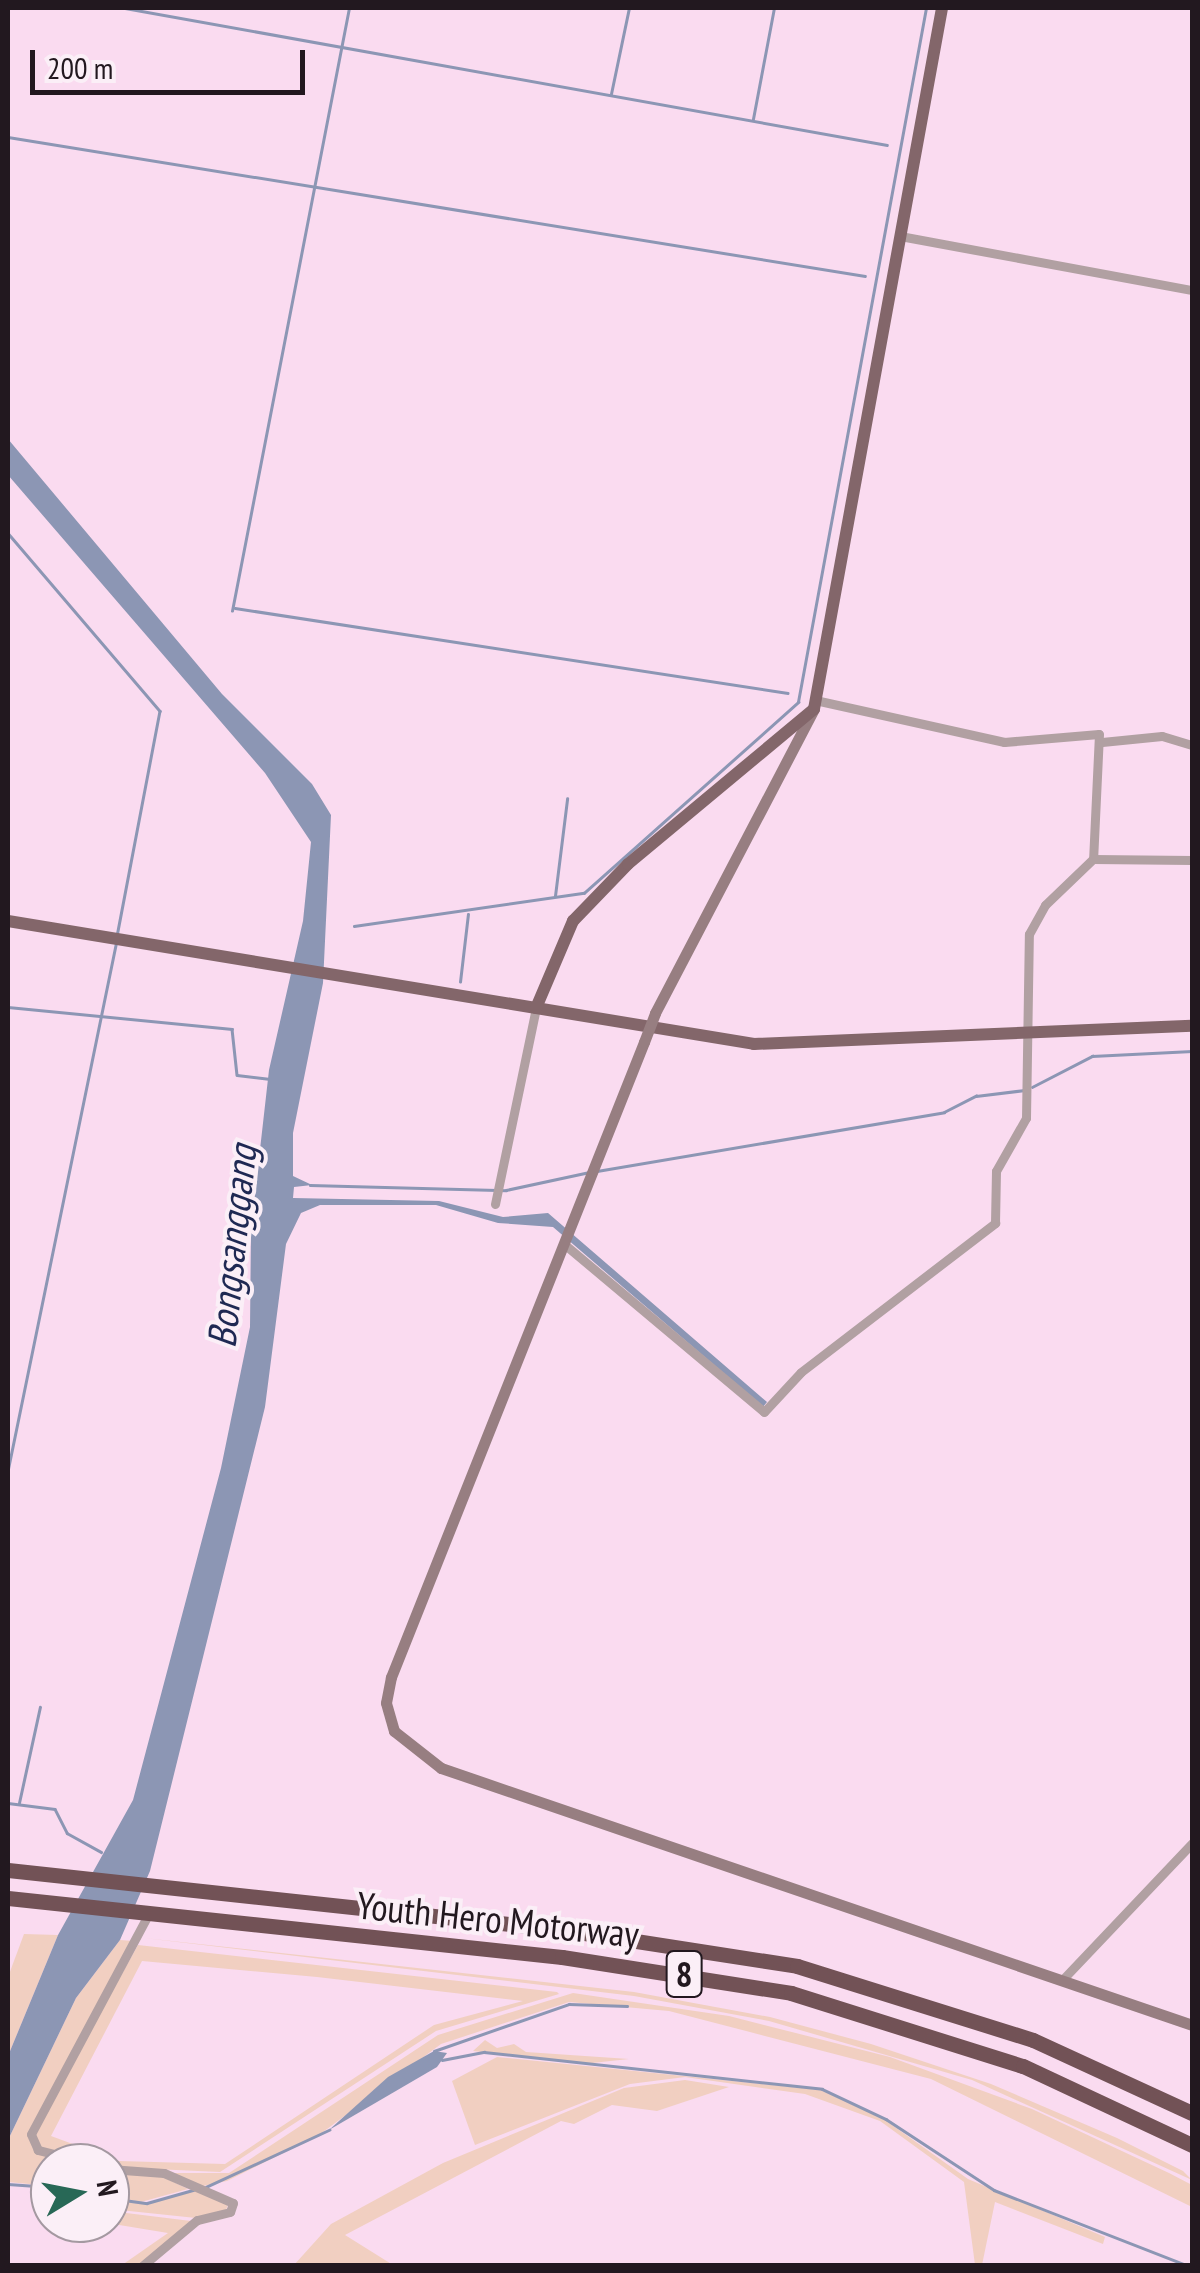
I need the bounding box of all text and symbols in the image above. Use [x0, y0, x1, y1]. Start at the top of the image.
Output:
scale bar [35, 30, 310, 92]
text: 200 m [47, 48, 113, 87]
water label: Bongsanggang [196, 1142, 266, 1350]
street label: Youth Hero Motorway [355, 1882, 641, 1956]
road number: 8 [664, 1944, 704, 2004]
north arrow [30, 2143, 130, 2243]
text: N [89, 2177, 128, 2199]

